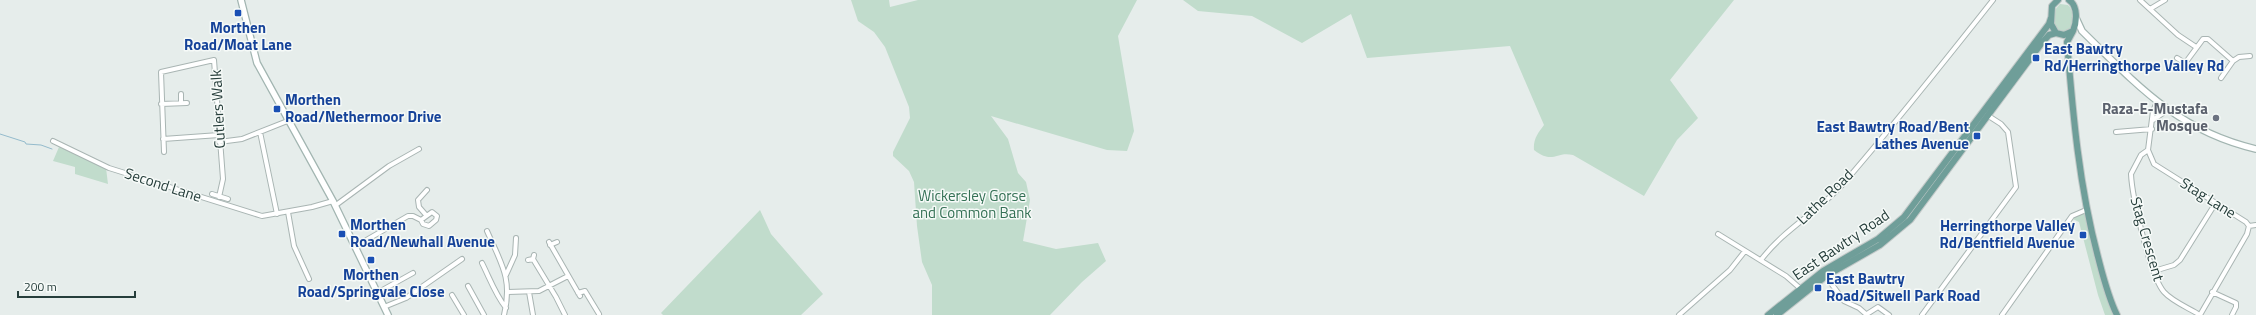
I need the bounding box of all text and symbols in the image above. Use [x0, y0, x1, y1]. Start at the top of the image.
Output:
marker: Morthen Road/Moat Lane [233, 8, 243, 18]
place label: Morthen Road/Moat Lane [184, 16, 292, 56]
place label: East Bawtry Rd/Herringthorpe Valley Rd [2044, 37, 2224, 77]
marker: East Bawtry Rd/Herringthorpe Valley Rd [2031, 53, 2041, 63]
street label: Cutlers Walk [204, 69, 231, 149]
place label: Morthen Road/Nethermoor Drive [285, 88, 442, 128]
place label: Raza-E-Mustafa Mosque [2102, 97, 2208, 137]
marker: Morthen Road/Nethermoor Drive [272, 104, 282, 114]
marker: Raza-E-Mustafa Mosque [2211, 113, 2221, 123]
place label: East Bawtry Road/Bent Lathes Avenue [1816, 115, 1970, 155]
marker: East Bawtry Road/Bent Lathes Avenue [1972, 131, 1982, 141]
street label: Second Lane [122, 161, 205, 208]
street label: Lathe Road [1791, 164, 1858, 230]
street label: Stag Lane [2176, 171, 2241, 224]
park label: Wickersley Gorse and Common Bank [912, 184, 1032, 224]
street label: Stag Crescent [2124, 194, 2171, 284]
street label: East Bawtry Road [1787, 203, 1894, 286]
place label: Morthen Road/Newhall Avenue [350, 213, 495, 253]
place label: Herringthorpe Valley Rd/Bentfield Avenue [1940, 214, 2075, 254]
marker: Morthen Road/Newhall Avenue [337, 229, 347, 239]
marker: Herringthorpe Valley Rd/Bentfield Avenue [2078, 230, 2088, 240]
marker: Morthen Road/Springvale Close [366, 255, 376, 265]
place label: Morthen Road/Springvale Close [297, 263, 445, 303]
place label: East Bawtry Road/Sitwell Park Road [1826, 267, 1980, 307]
scale bar [18, 273, 135, 299]
text: 200 m [24, 277, 57, 296]
marker: East Bawtry Road/Sitwell Park Road [1813, 283, 1823, 293]

